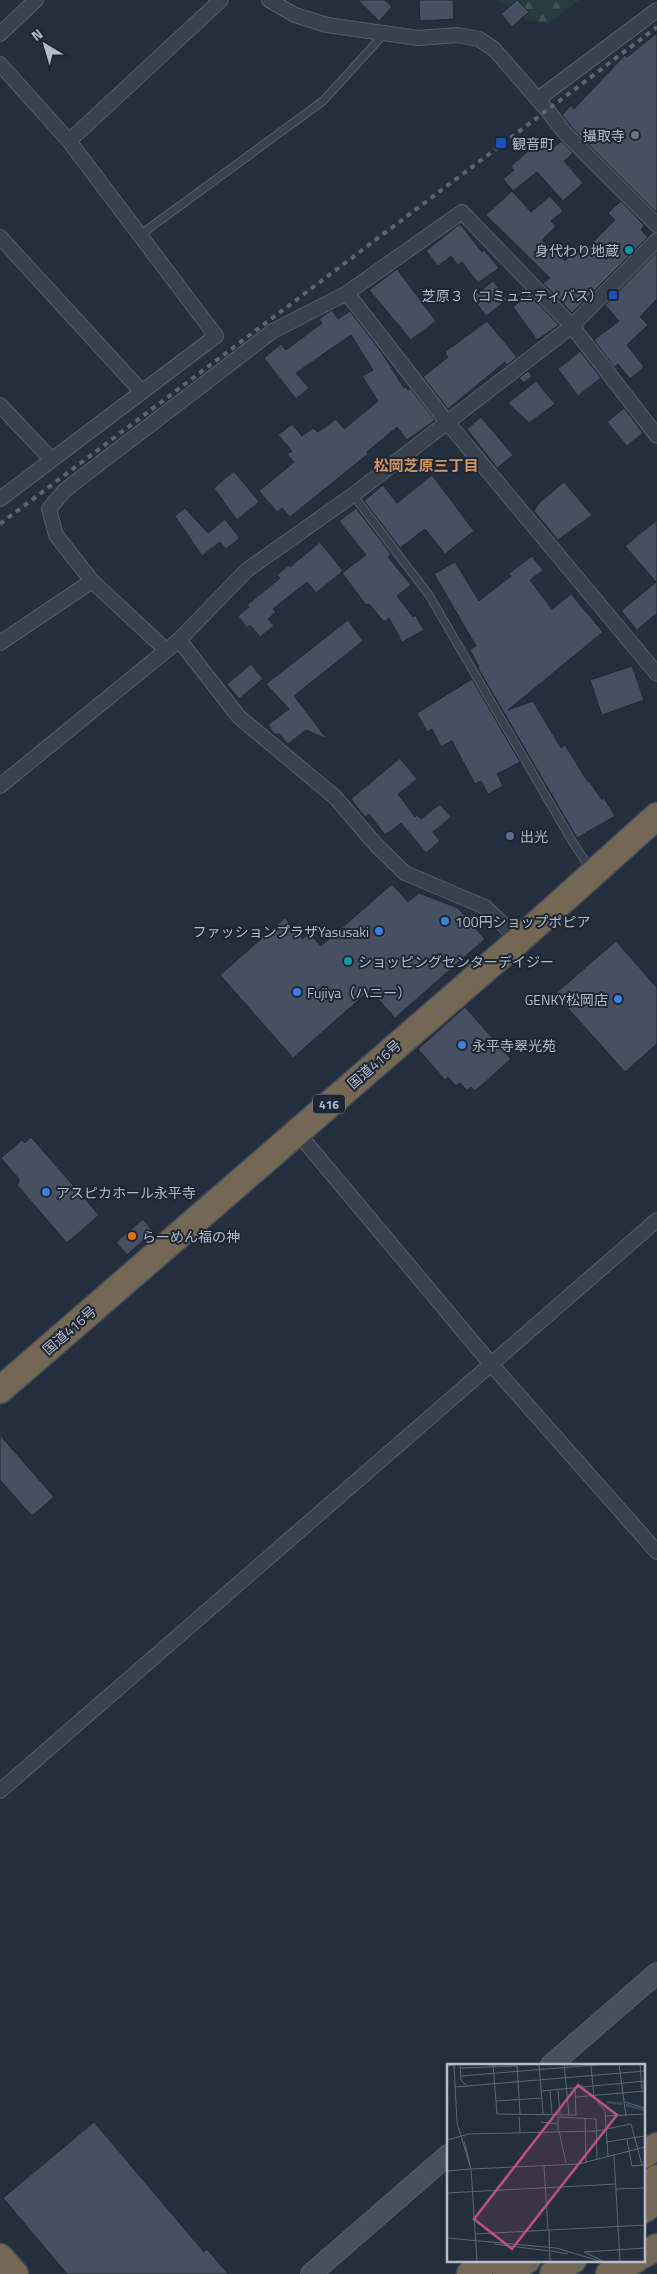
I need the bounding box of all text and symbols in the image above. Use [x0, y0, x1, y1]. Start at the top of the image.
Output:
north arrow [20, 20, 70, 70]
text: N [26, 23, 47, 46]
place label: 攝取寺 [583, 125, 625, 146]
marker: 攝取寺 [629, 129, 641, 141]
place label: 観音町 [512, 133, 554, 154]
marker: 観音町 [494, 136, 508, 150]
place label: 身代わり地蔵 [535, 240, 619, 261]
marker: 身代わり地蔵 [623, 244, 635, 256]
place label: 芝原３（コミュニティバス） [422, 285, 603, 306]
marker: 芝原３（コミュニティバス） [607, 289, 619, 301]
district label: 松岡芝原三丁目 [373, 454, 479, 477]
place label: 出光 [520, 826, 548, 847]
marker: 出光 [504, 830, 516, 842]
place label: 100円ショップポピア [455, 911, 591, 932]
marker: 100円ショップポピア [439, 915, 451, 927]
place label: ファッションプラザYasusaki [193, 921, 369, 942]
marker: ファッションプラザYasusaki [373, 925, 385, 937]
place label: ショッピングセンターデイジー [358, 951, 554, 972]
marker: ショッピングセンターデイジー [342, 955, 354, 967]
place label: Fujiya（ハニー） [307, 982, 411, 1003]
marker: Fujiya（ハニー） [291, 986, 303, 998]
place label: GENKY松岡店 [525, 989, 608, 1010]
marker: GENKY松岡店 [612, 993, 624, 1005]
street label: 国道416号 [342, 1035, 406, 1093]
place label: 永平寺翠光苑 [472, 1035, 556, 1056]
marker: 永平寺翠光苑 [456, 1039, 468, 1051]
road number: 416 [313, 1094, 345, 1114]
place label: アスピカホール永平寺 [56, 1182, 196, 1203]
marker: アスピカホール永平寺 [40, 1186, 52, 1198]
place label: らーめん福の神 [142, 1226, 240, 1247]
marker: らーめん福の神 [126, 1230, 138, 1242]
street label: 国道416号 [37, 1301, 101, 1359]
inset map [447, 2064, 644, 2262]

